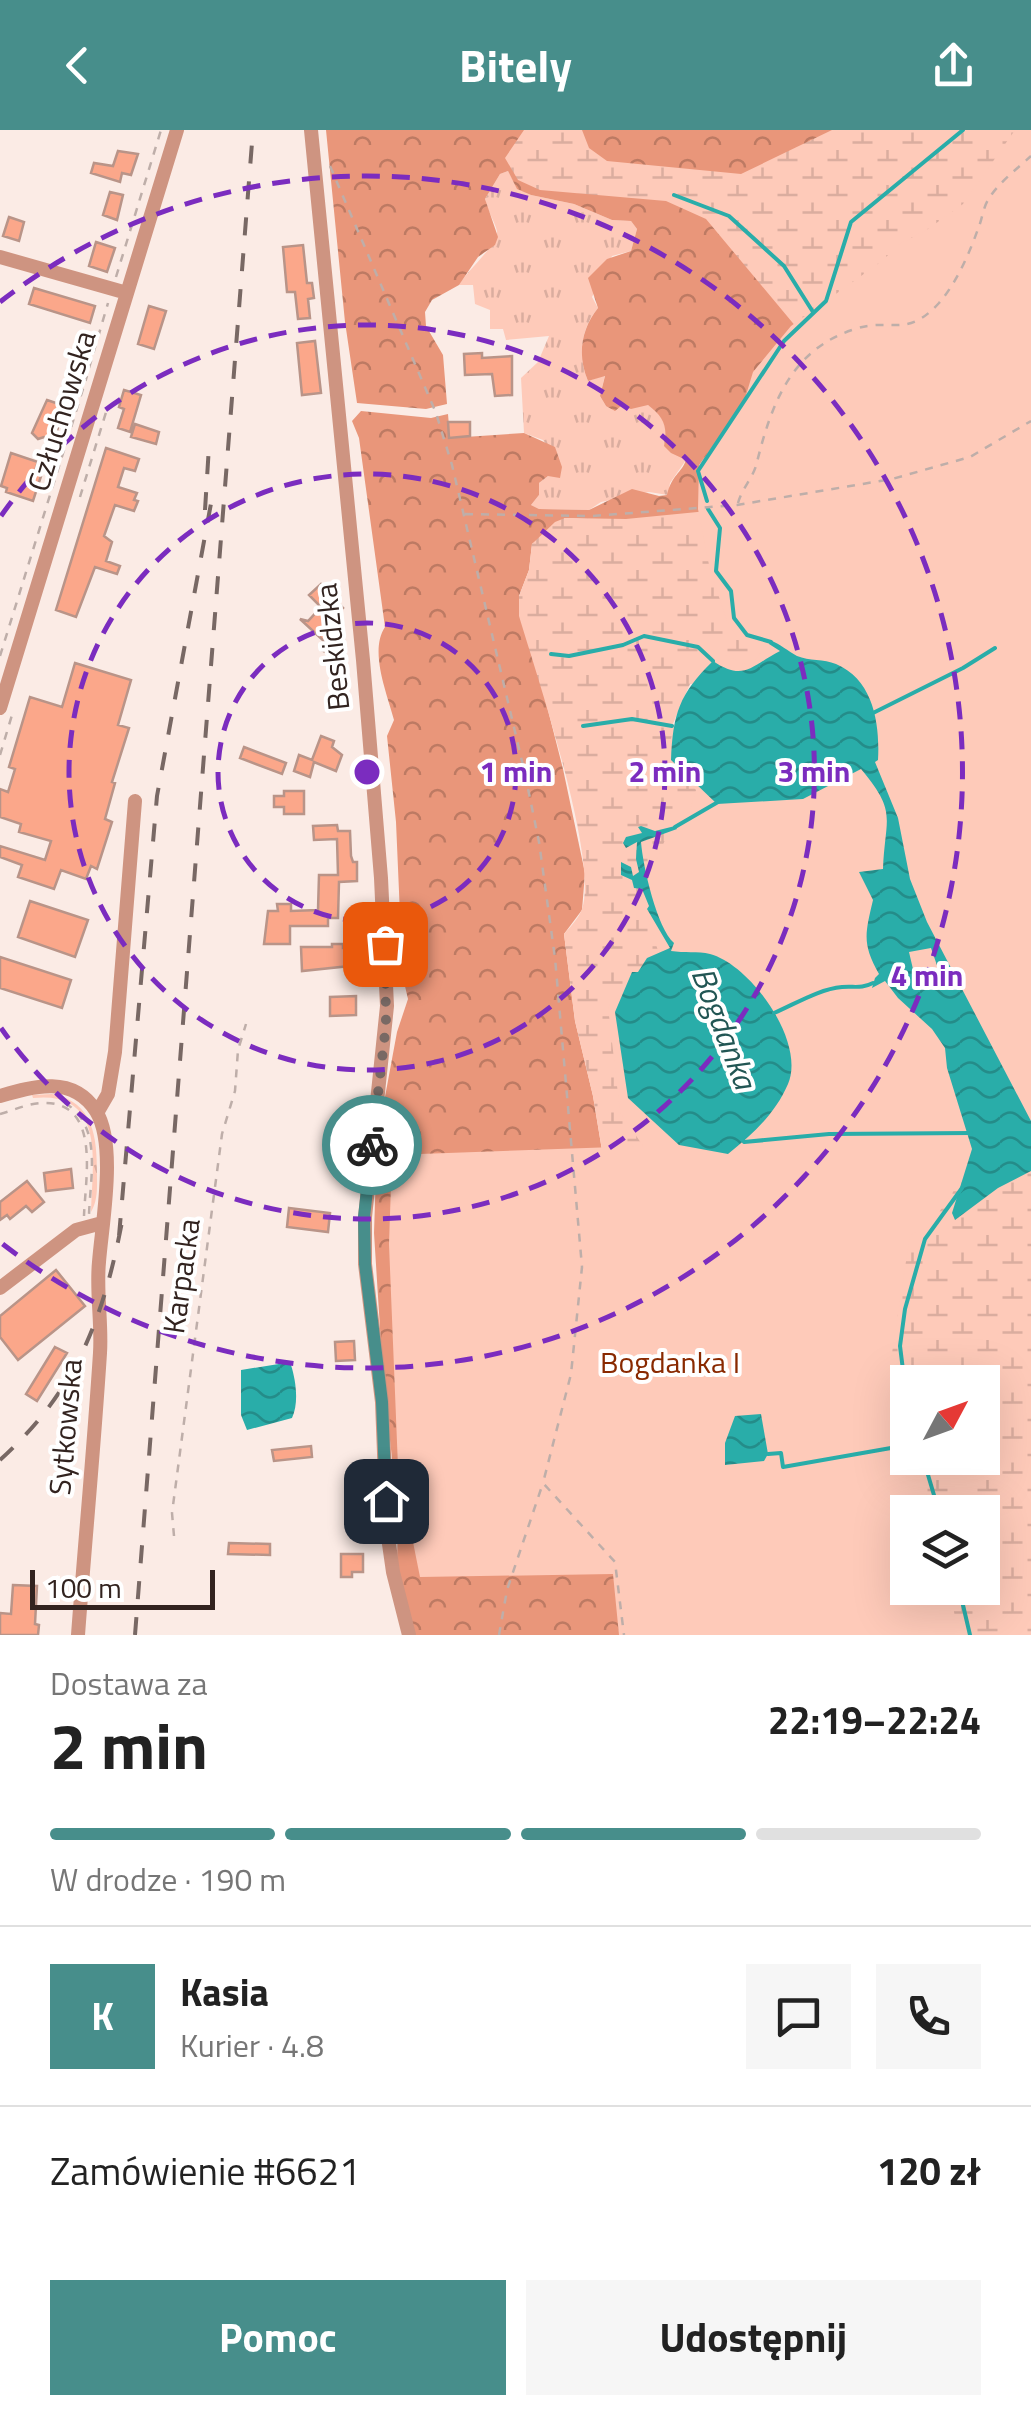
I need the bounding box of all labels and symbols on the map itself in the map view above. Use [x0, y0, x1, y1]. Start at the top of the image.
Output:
street label: Człuchowska [15, 325, 107, 497]
street label: Beskidzka [302, 581, 362, 713]
text: 1 min [480, 748, 552, 794]
text: 2 min [629, 748, 701, 794]
text: 3 min [778, 748, 850, 794]
centre of rings [349, 754, 385, 790]
pin [343, 902, 428, 987]
text: 4 min [891, 952, 963, 998]
water label: Bogdanka [680, 960, 771, 1097]
courier [322, 1095, 422, 1195]
street label: Karpacka [150, 1215, 212, 1336]
park label: Bogdanka I [600, 1339, 740, 1385]
street label: Sytkowska [36, 1357, 94, 1497]
north arrow [890, 1365, 1000, 1475]
pin [344, 1459, 429, 1544]
scale bar [30, 1565, 215, 1610]

